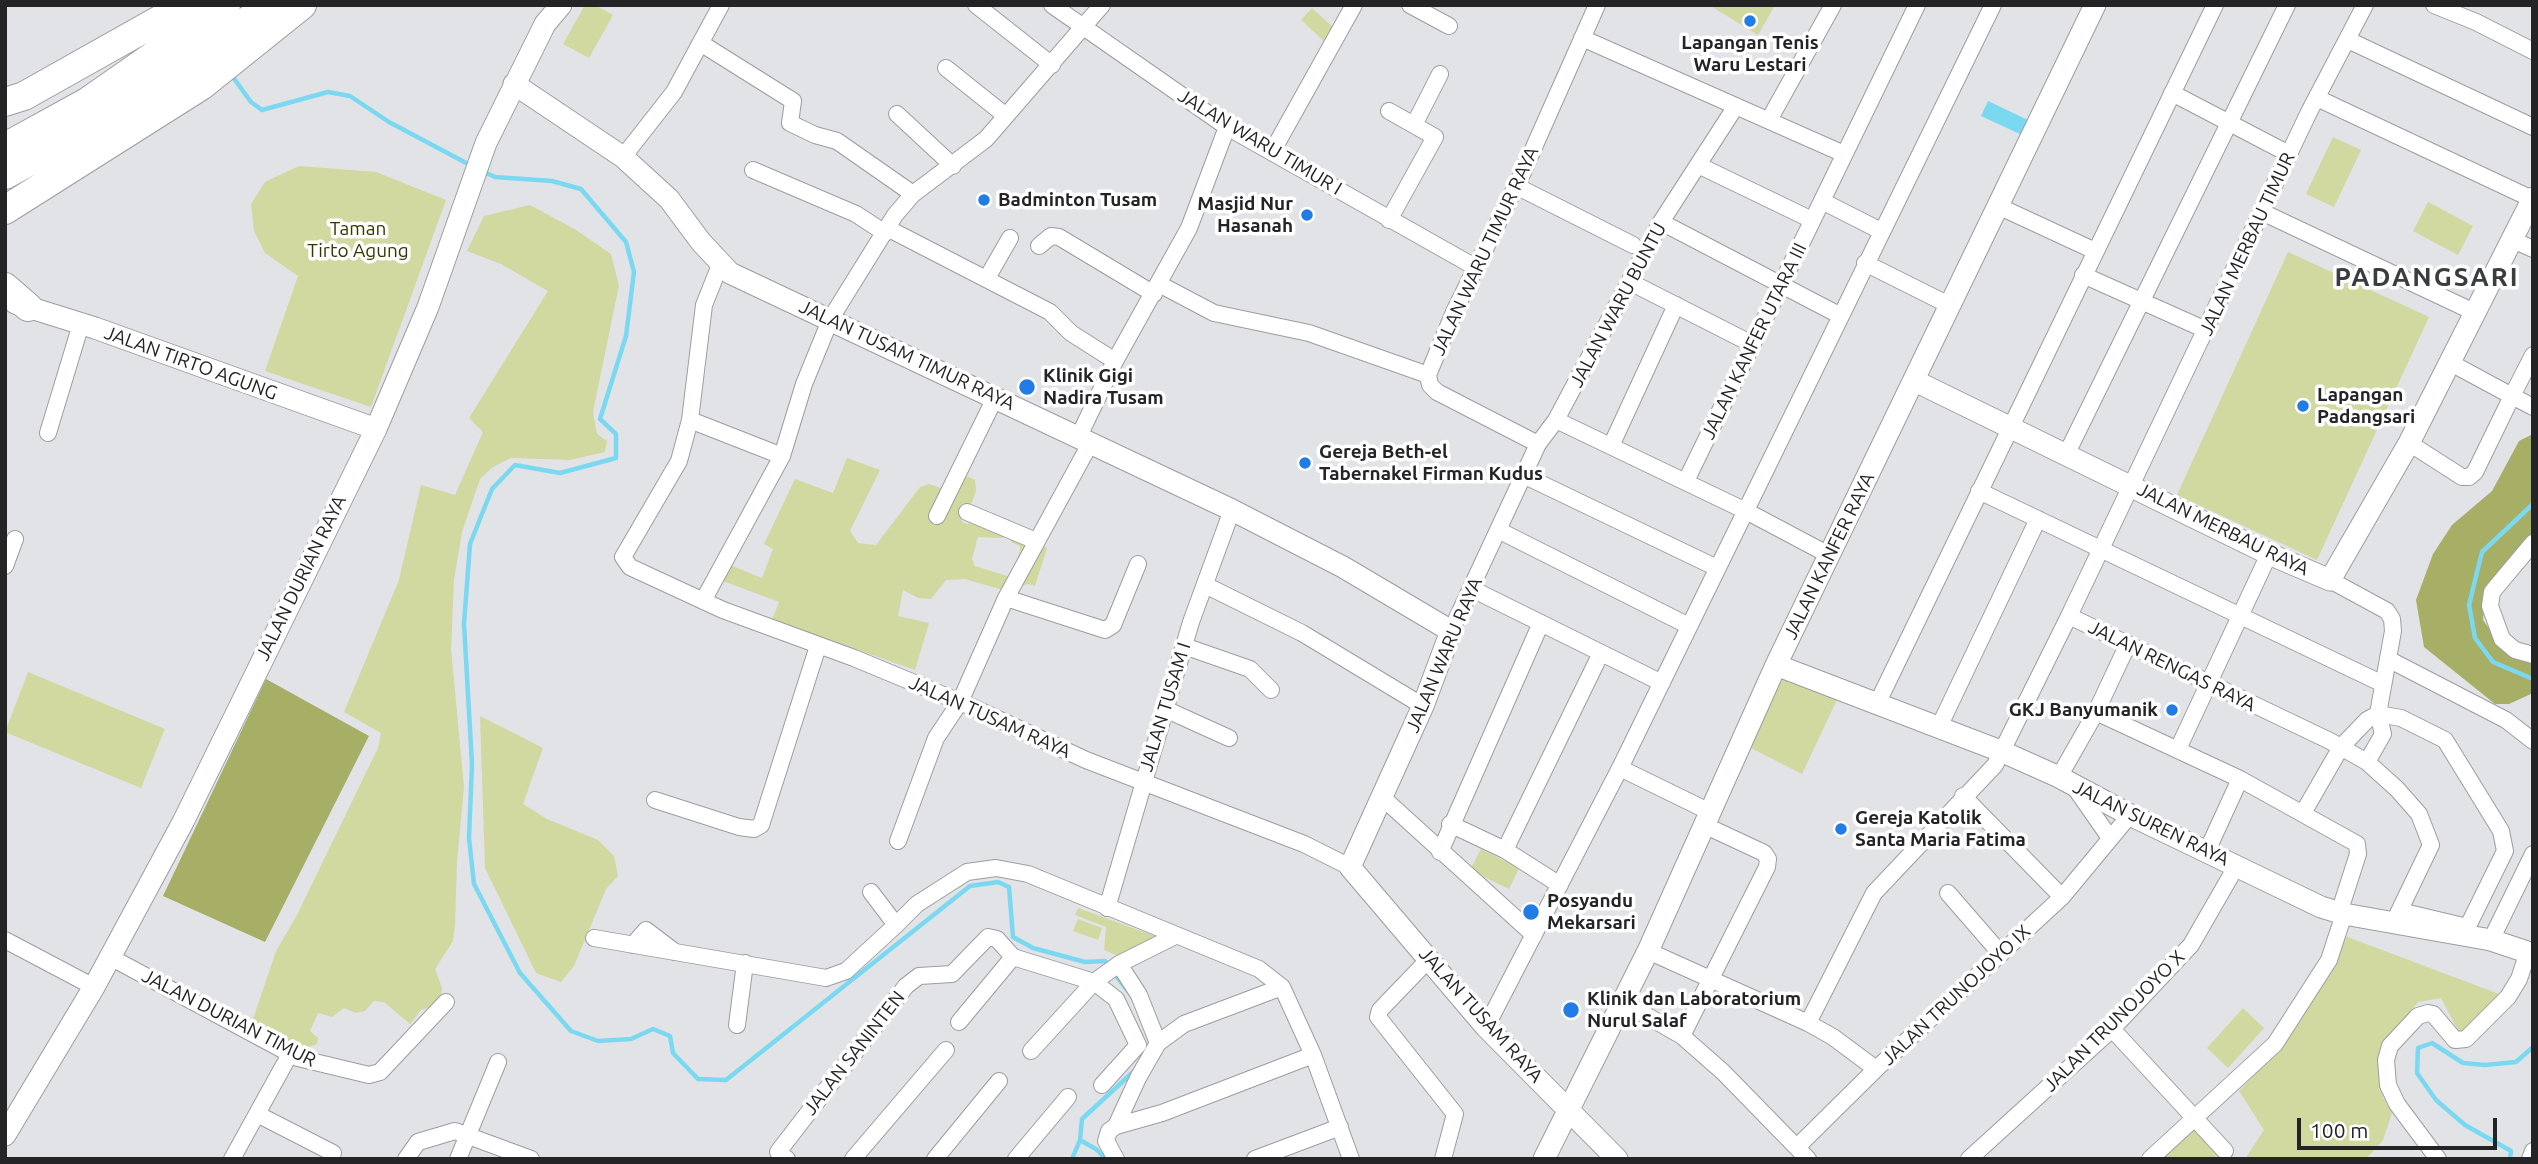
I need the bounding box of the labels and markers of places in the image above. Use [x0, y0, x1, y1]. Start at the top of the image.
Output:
marker: Lapangan Tenis Waru Lestari [1742, 13, 1758, 29]
place label: Lapangan Tenis Waru Lestari [1681, 32, 1819, 76]
place label: Badminton Tusam [998, 189, 1157, 211]
marker: Badminton Tusam [976, 192, 992, 208]
place label: Masjid Nur Hasanah [1197, 193, 1293, 237]
marker: Masjid Nur Hasanah [1299, 207, 1315, 223]
place label: Klinik Gigi Nadira Tusam [1043, 365, 1164, 409]
marker: Klinik Gigi Nadira Tusam [1017, 377, 1037, 397]
place label: Lapangan Padangsari [2317, 384, 2415, 428]
marker: Lapangan Padangsari [2295, 398, 2311, 414]
place label: Gereja Beth-el Tabernakel Firman Kudus [1319, 441, 1543, 485]
marker: Gereja Beth-el Tabernakel Firman Kudus [1297, 455, 1313, 471]
place label: GKJ Banyumanik [2009, 699, 2158, 721]
marker: GKJ Banyumanik [2164, 702, 2180, 718]
place label: Gereja Katolik Santa Maria Fatima [1855, 807, 2026, 851]
marker: Gereja Katolik Santa Maria Fatima [1833, 821, 1849, 837]
place label: Posyandu Mekarsari [1547, 890, 1636, 934]
marker: Posyandu Mekarsari [1521, 902, 1541, 922]
place label: Klinik dan Laboratorium Nurul Salaf [1587, 988, 1801, 1032]
marker: Klinik dan Laboratorium Nurul Salaf [1561, 1000, 1581, 1020]

